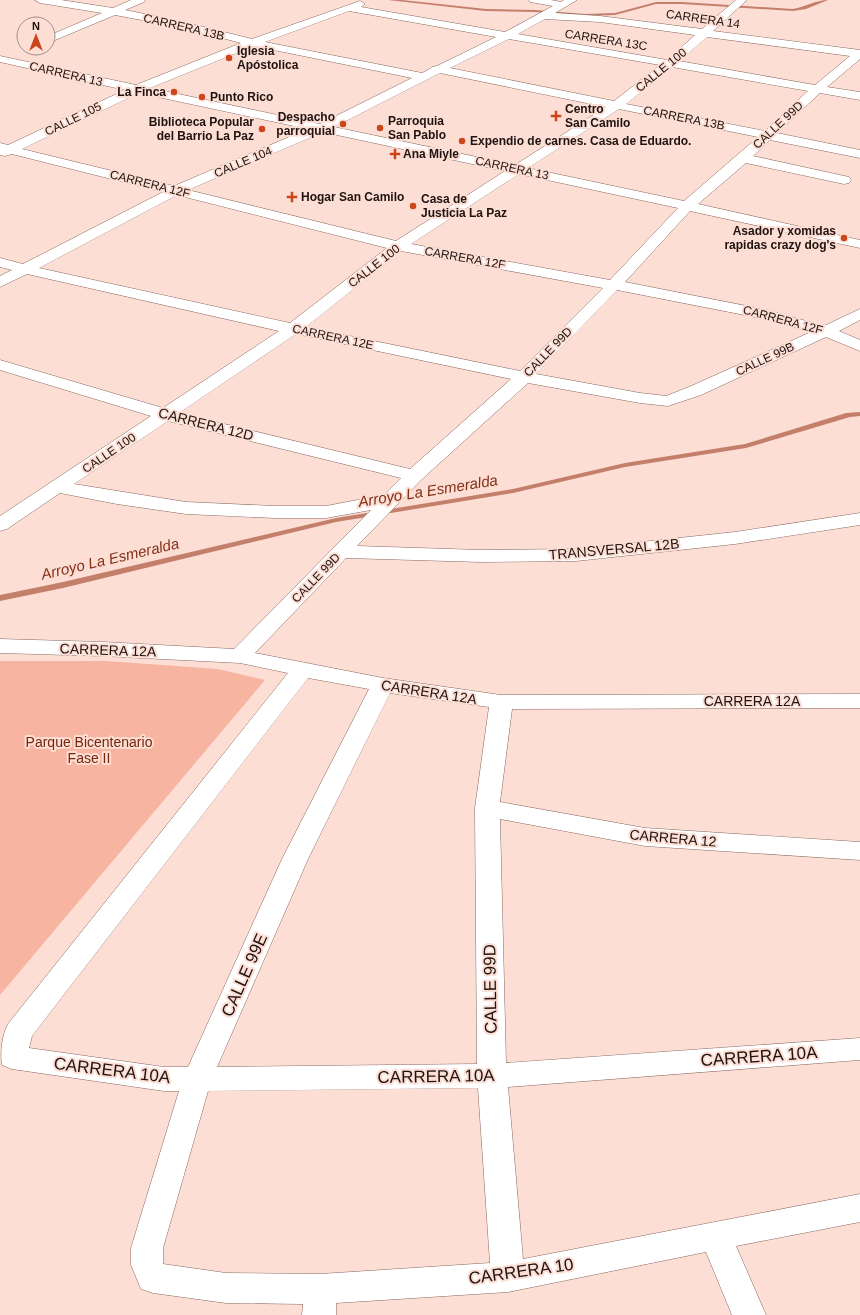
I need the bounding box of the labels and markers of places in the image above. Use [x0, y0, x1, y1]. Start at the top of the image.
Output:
place label: Iglesia Apóstolica [237, 44, 299, 72]
marker: Iglesia Apóstolica [224, 53, 234, 63]
place label: La Finca [117, 85, 166, 99]
marker: La Finca [169, 87, 179, 97]
place label: Punto Rico [210, 90, 273, 104]
marker: Punto Rico [197, 92, 207, 102]
place label: Centro San Camilo [565, 102, 630, 130]
place label: Despacho parroquial [276, 110, 335, 138]
marker: Centro San Camilo [550, 110, 562, 122]
place label: Parroquia San Pablo [388, 114, 446, 142]
place label: Biblioteca Popular del Barrio La Paz [149, 115, 254, 143]
marker: Despacho parroquial [338, 119, 348, 129]
marker: Parroquia San Pablo [375, 123, 385, 133]
marker: Biblioteca Popular del Barrio La Paz [257, 124, 267, 134]
place label: Expendio de carnes. Casa de Eduardo. [470, 134, 691, 148]
marker: Expendio de carnes. Casa de Eduardo. [457, 136, 467, 146]
place label: Ana Miyle [403, 147, 459, 161]
marker: Ana Miyle [390, 149, 400, 159]
place label: Hogar San Camilo [301, 190, 404, 204]
marker: Hogar San Camilo [286, 191, 298, 203]
place label: Casa de Justicia La Paz [421, 192, 507, 220]
marker: Casa de Justicia La Paz [408, 201, 418, 211]
place label: Asador y xomidas rapidas crazy dog's [724, 224, 836, 252]
marker: Asador y xomidas rapidas crazy dog's [839, 233, 849, 243]

